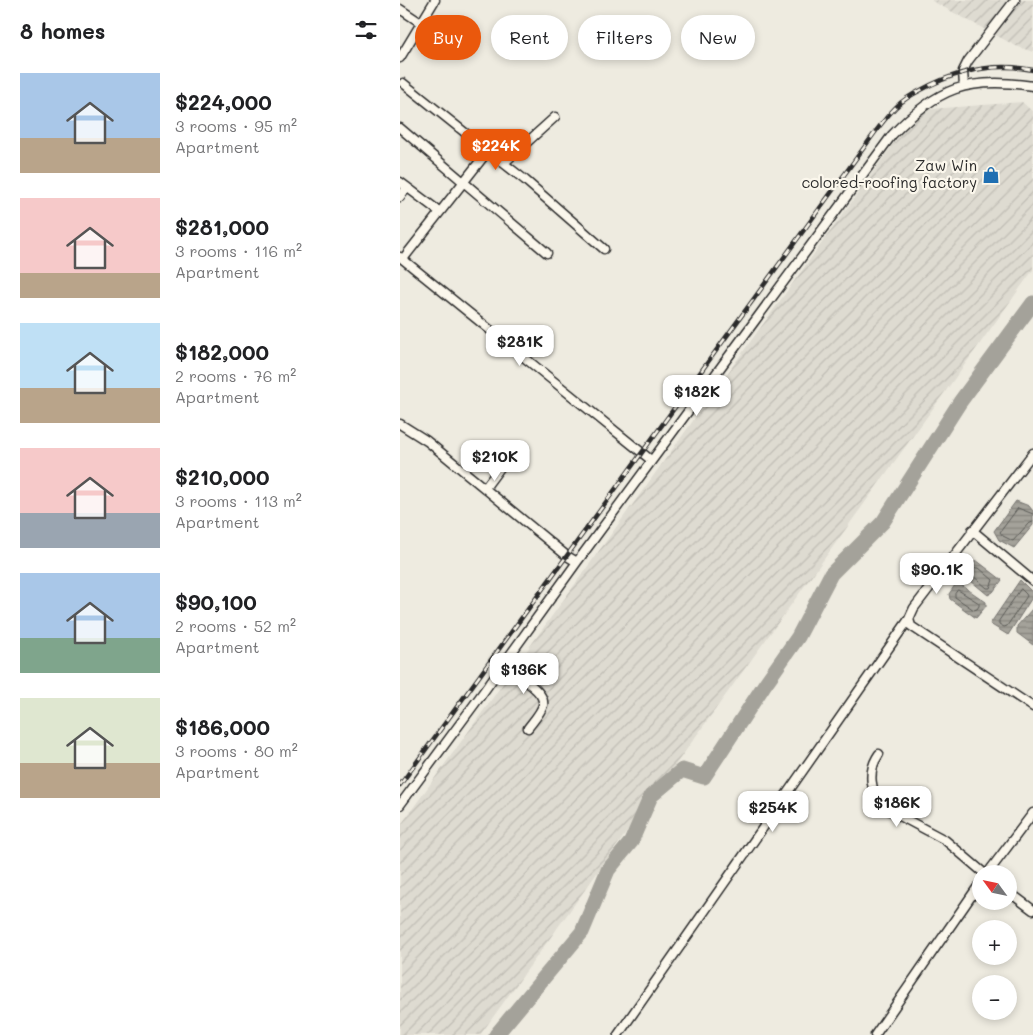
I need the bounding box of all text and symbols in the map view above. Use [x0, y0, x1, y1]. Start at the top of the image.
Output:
chip: Buy [415, 15, 481, 60]
chip: Rent [491, 15, 568, 60]
chip: Filters [578, 15, 671, 60]
chip: New [681, 15, 755, 60]
icon: filters [352, 16, 380, 44]
text: 8 homes [20, 17, 105, 44]
text: $224,000 [175, 88, 272, 115]
icon: home [60, 93, 120, 153]
text: 3 rooms · 95 m² [175, 115, 297, 136]
pin: $224K [461, 128, 531, 171]
text: $224K [472, 134, 520, 155]
text: Apartment [175, 136, 260, 157]
place label: Zaw Win colored-roofing factory [802, 155, 977, 192]
shop icon: Zaw Win colored-roofing factory [981, 165, 1001, 185]
text: $281,000 [175, 213, 269, 240]
icon: home [60, 218, 120, 278]
text: 3 rooms · 116 m² [175, 240, 302, 261]
text: Apartment [175, 261, 260, 282]
pin: $281K [485, 324, 555, 367]
text: $281K [497, 330, 543, 351]
text: $182,000 [175, 338, 269, 365]
icon: home [60, 343, 120, 403]
text: 2 rooms · 76 m² [175, 365, 296, 386]
pin: $182K [662, 374, 732, 417]
text: $182K [674, 380, 720, 401]
text: Apartment [175, 386, 260, 407]
pin: $210K [460, 440, 530, 482]
text: $210K [472, 445, 518, 466]
text: $210,000 [175, 463, 269, 490]
icon: home [60, 468, 120, 528]
text: 3 rooms · 113 m² [175, 490, 302, 511]
text: Apartment [175, 511, 260, 532]
pin: $90.1K [896, 552, 978, 595]
text: $90.1K [911, 558, 963, 579]
text: $90,100 [175, 588, 257, 615]
icon: home [60, 593, 120, 653]
text: 2 rooms · 52 m² [175, 615, 296, 636]
text: Apartment [175, 636, 260, 657]
pin: $136K [489, 652, 559, 695]
text: $136K [501, 658, 547, 679]
text: $186,000 [175, 713, 270, 740]
icon: home [60, 718, 120, 778]
text: 3 rooms · 80 m² [175, 740, 298, 761]
text: Apartment [175, 761, 260, 782]
pin: $186K [862, 786, 932, 828]
pin: $254K [738, 790, 808, 833]
text: $186K [873, 791, 921, 812]
text: $254K [749, 796, 797, 817]
north arrow [972, 865, 1018, 910]
map controls [972, 865, 1017, 1020]
button: + [972, 920, 1017, 965]
button: − [972, 975, 1017, 1020]

